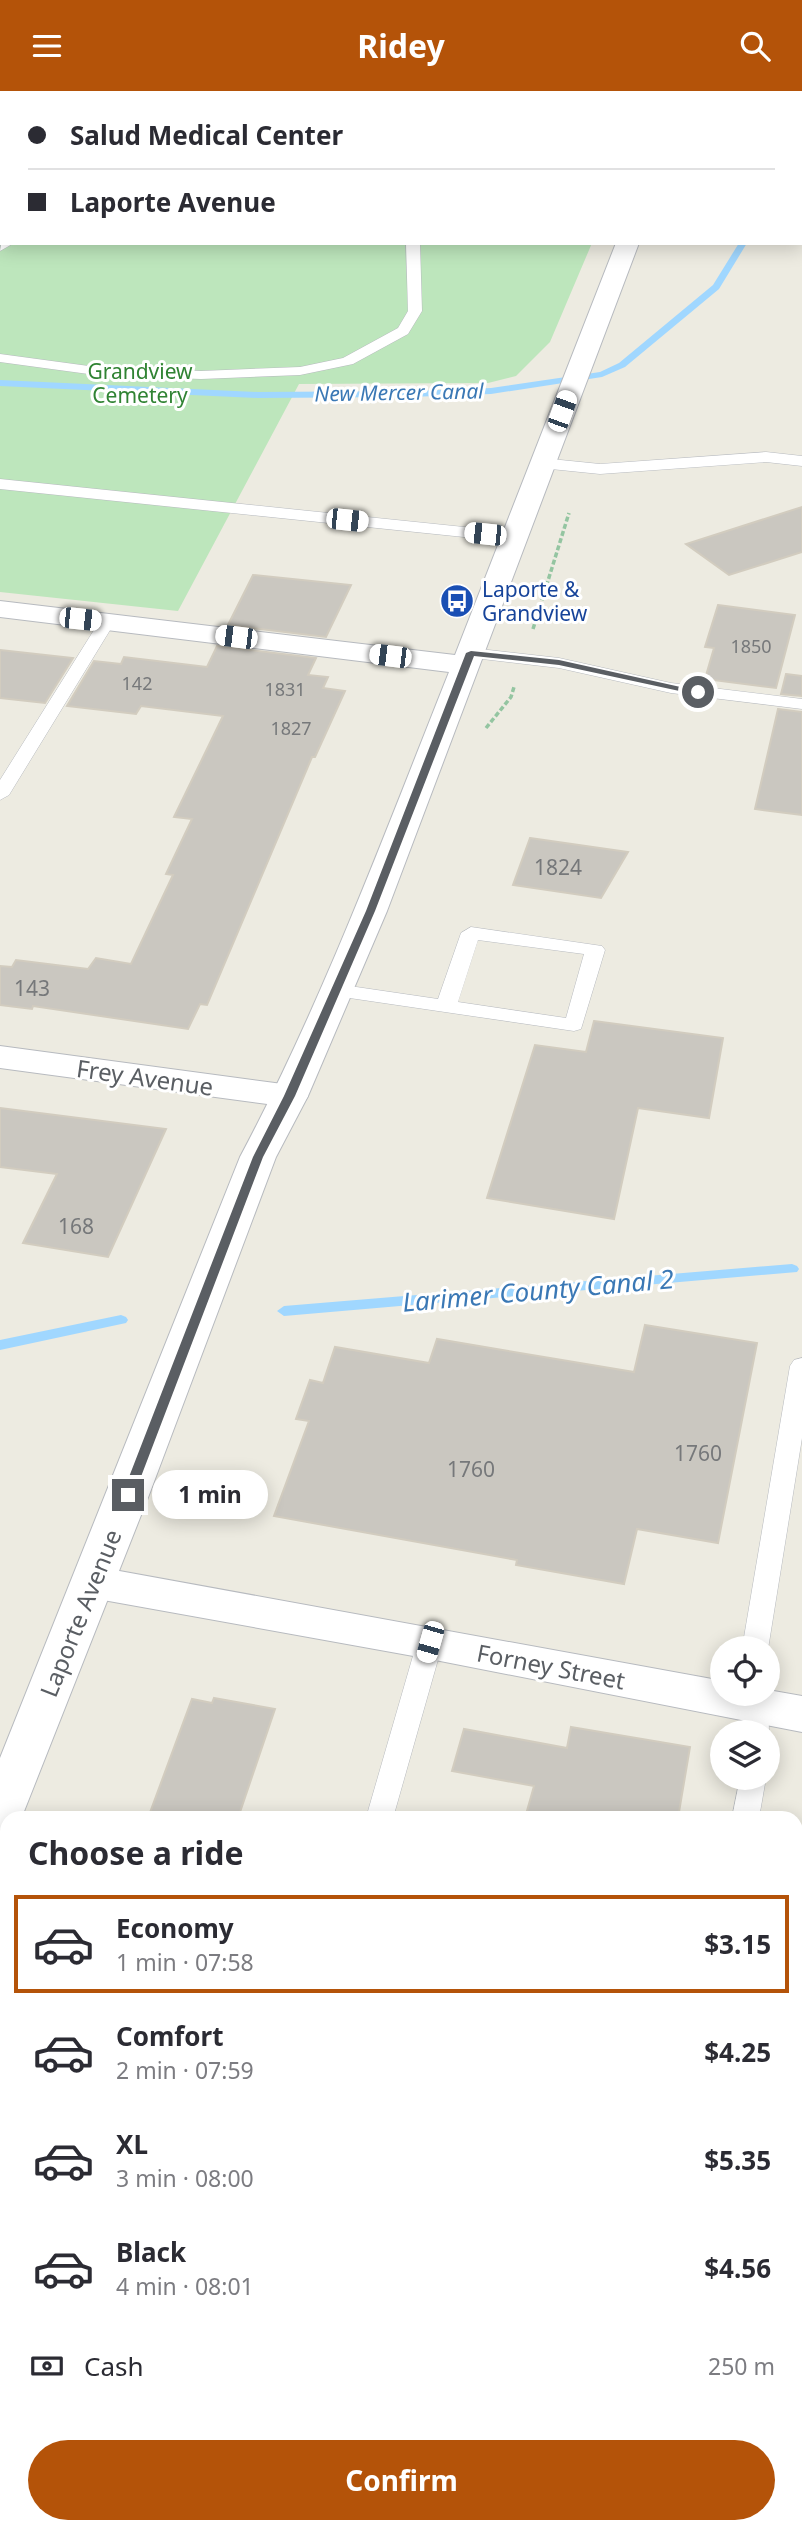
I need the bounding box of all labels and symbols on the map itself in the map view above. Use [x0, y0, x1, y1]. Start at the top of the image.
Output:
park label: Grandview Cemetery [87, 357, 193, 409]
water label: New Mercer Canal [314, 377, 484, 407]
car [545, 388, 580, 434]
car [326, 507, 369, 533]
car [464, 521, 507, 547]
place label: Laporte & Grandview [482, 575, 588, 627]
bus stop icon: Laporte & Grandview [438, 582, 476, 620]
car [59, 606, 102, 632]
car [214, 624, 259, 650]
house number: 1850 [730, 634, 772, 658]
car [368, 643, 413, 669]
house number: 142 [122, 671, 152, 695]
route start [682, 676, 714, 708]
house number: 1831 [264, 677, 306, 701]
house number: 1827 [270, 716, 312, 740]
house number: 1824 [534, 853, 582, 881]
house number: 143 [14, 974, 50, 1002]
street label: Frey Avenue [75, 1051, 215, 1103]
house number: 168 [58, 1212, 94, 1240]
water label: Larimer County Canal 2 [401, 1260, 675, 1320]
house number: 1760 [674, 1439, 722, 1467]
house number: 1760 [447, 1455, 495, 1483]
callout: 1 min [152, 1471, 268, 1519]
route end [112, 1479, 144, 1511]
street label: Laporte Avenue [31, 1524, 129, 1702]
car [415, 1619, 446, 1665]
street label: Forney Street [474, 1635, 628, 1697]

